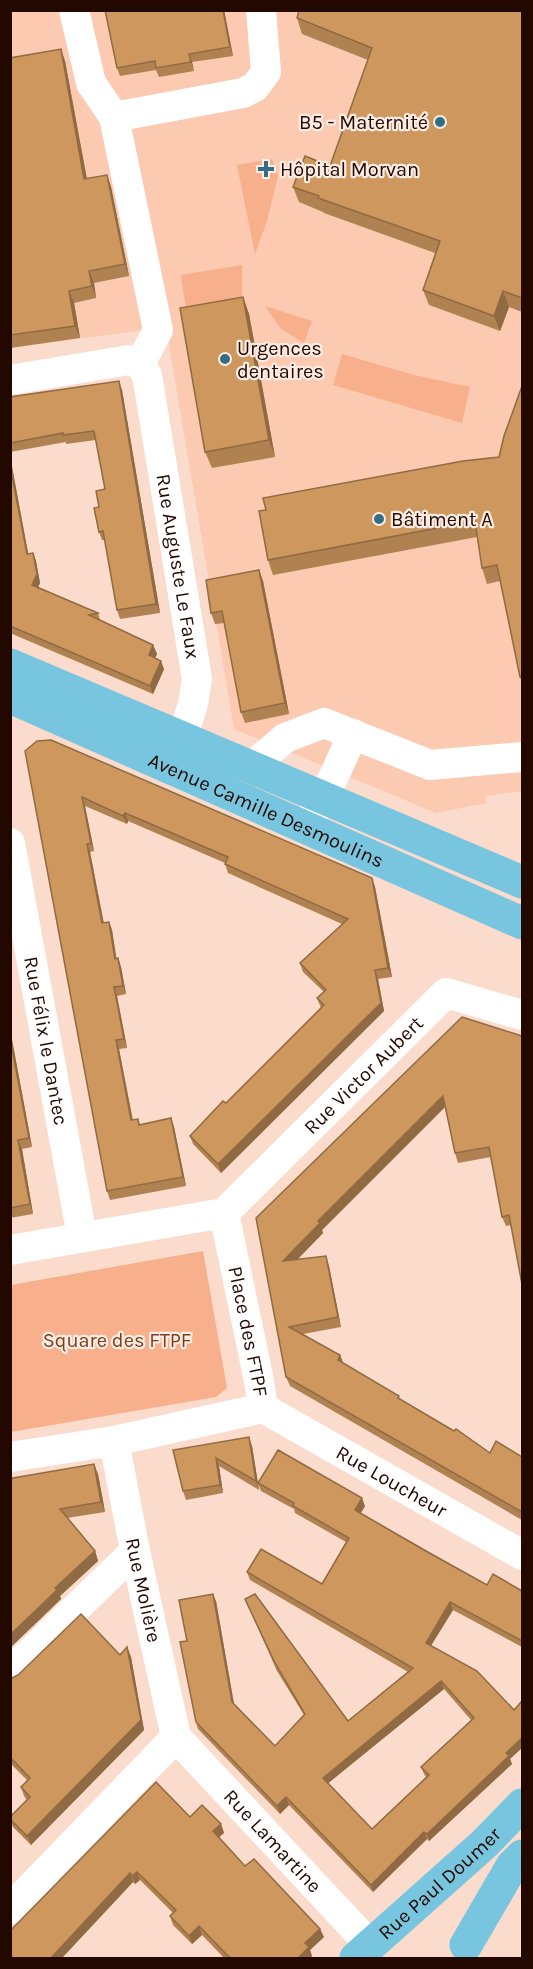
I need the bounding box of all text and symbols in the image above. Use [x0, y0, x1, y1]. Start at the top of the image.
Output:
place label: B5 - Maternité [299, 111, 428, 134]
marker: B5 - Maternité [433, 115, 447, 129]
place label: Hôpital Morvan [280, 158, 419, 181]
marker: Hôpital Morvan [257, 160, 275, 178]
place label: Urgences dentaires [237, 337, 324, 383]
marker: Urgences dentaires [218, 352, 232, 366]
street label: Rue Auguste Le Faux [152, 472, 205, 661]
place label: Bâtiment A [391, 508, 493, 531]
marker: Bâtiment A [372, 512, 386, 526]
street label: Avenue Camille Desmoulins [145, 748, 387, 872]
street label: Rue Félix le Dantec [19, 954, 73, 1127]
street label: Rue Victor Aubert [299, 1011, 428, 1139]
street label: Place des FTPF [224, 1264, 273, 1398]
park label: Square des FTPF [43, 1329, 191, 1352]
street label: Rue Loucheur [332, 1440, 452, 1522]
street label: Rue Molière [121, 1536, 166, 1645]
street label: Rue Lamartine [219, 1785, 326, 1897]
street label: Rue Paul Doumer [374, 1822, 506, 1944]

